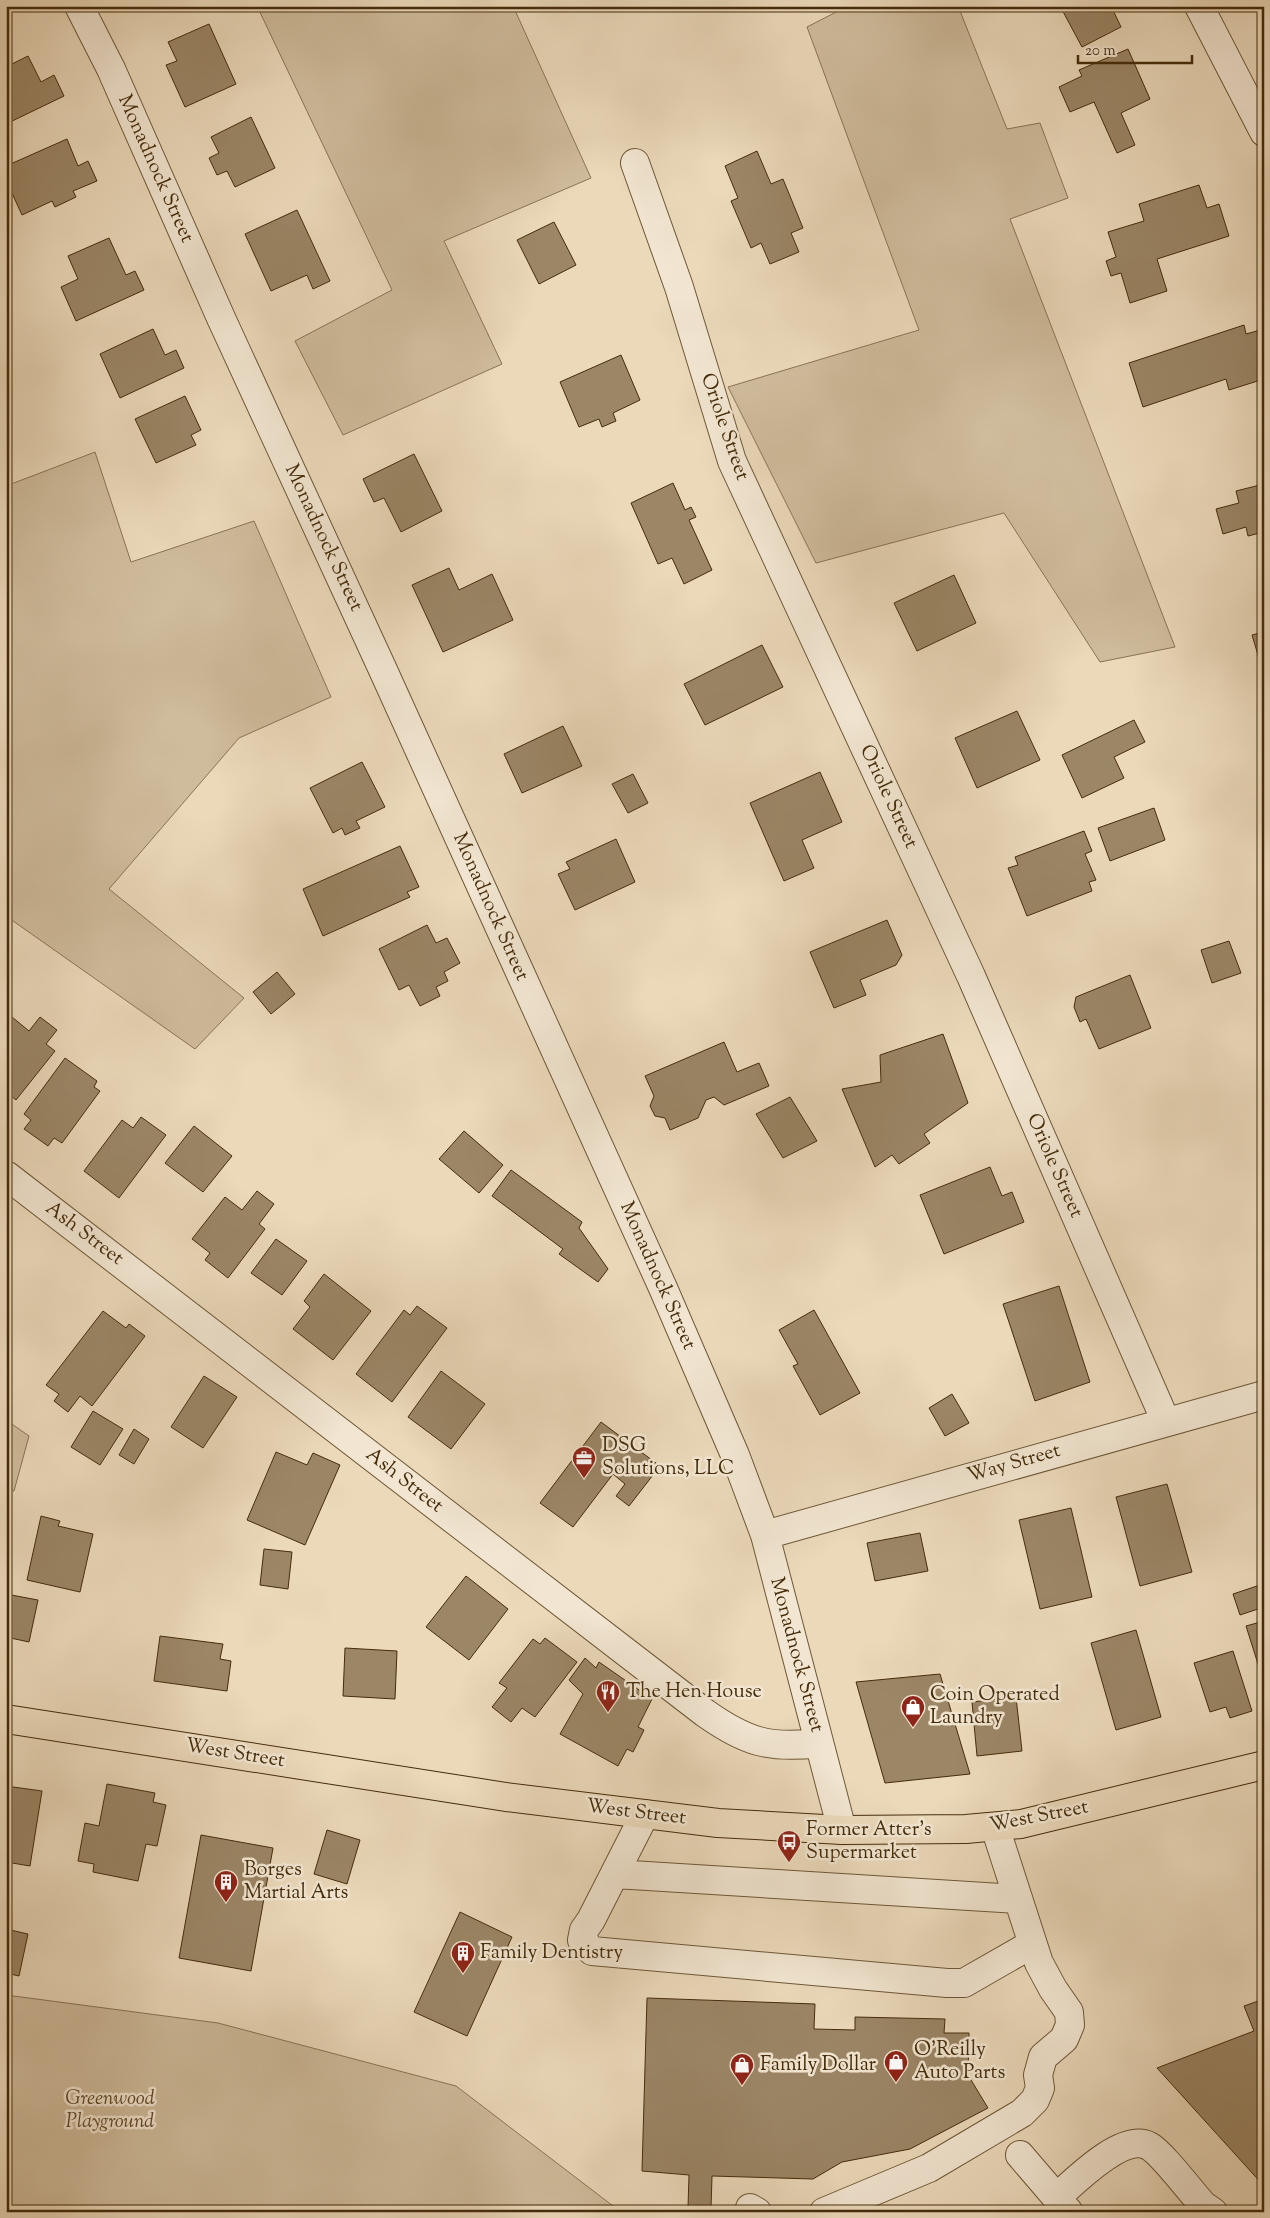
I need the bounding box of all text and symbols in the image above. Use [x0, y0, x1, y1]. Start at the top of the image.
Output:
scale bar [1078, 32, 1191, 64]
text: 20 m [1085, 41, 1116, 62]
street label: Monadnock Street [109, 90, 201, 248]
street label: Oriole Street [692, 370, 756, 485]
street label: Monadnock Street [276, 460, 370, 616]
street label: Oriole Street [851, 740, 925, 854]
street label: Monadnock Street [444, 828, 536, 986]
street label: Oriole Street [1018, 1109, 1090, 1223]
street label: Ash Street [39, 1195, 129, 1273]
street label: Monadnock Street [611, 1197, 703, 1355]
place label: DSG Solutions, LLC [602, 1432, 734, 1484]
street label: Way Street [964, 1437, 1064, 1491]
street label: Ash Street [359, 1441, 449, 1521]
office icon: DSG Solutions, LLC [571, 1445, 597, 1479]
street label: Monadnock Street [761, 1574, 831, 1736]
place label: The Hen House [626, 1678, 762, 1707]
restaurant icon: The Hen House [595, 1679, 621, 1713]
place label: Coin Operated Laundry [930, 1681, 1060, 1733]
shop icon: Coin Operated Laundry [900, 1694, 926, 1728]
street label: West Street [183, 1732, 287, 1776]
street label: West Street [585, 1793, 688, 1834]
street label: West Street [987, 1793, 1091, 1841]
place label: Former Atter's Supermarket [806, 1816, 932, 1868]
bus stop icon: Former Atter's Supermarket [776, 1829, 802, 1863]
place label: Borges Martial Arts [244, 1856, 349, 1908]
building icon: Borges Martial Arts [213, 1869, 239, 1903]
place label: Family Dentistry [480, 1939, 623, 1968]
building icon: Family Dentistry [450, 1940, 476, 1974]
place label: O'Reilly Auto Parts [914, 2036, 1005, 2088]
shop icon: O'Reilly Auto Parts [883, 2049, 909, 2083]
place label: Family Dollar [760, 2051, 877, 2080]
shop icon: Family Dollar [729, 2052, 755, 2086]
park label: Greenwood Playground [65, 2085, 155, 2137]

